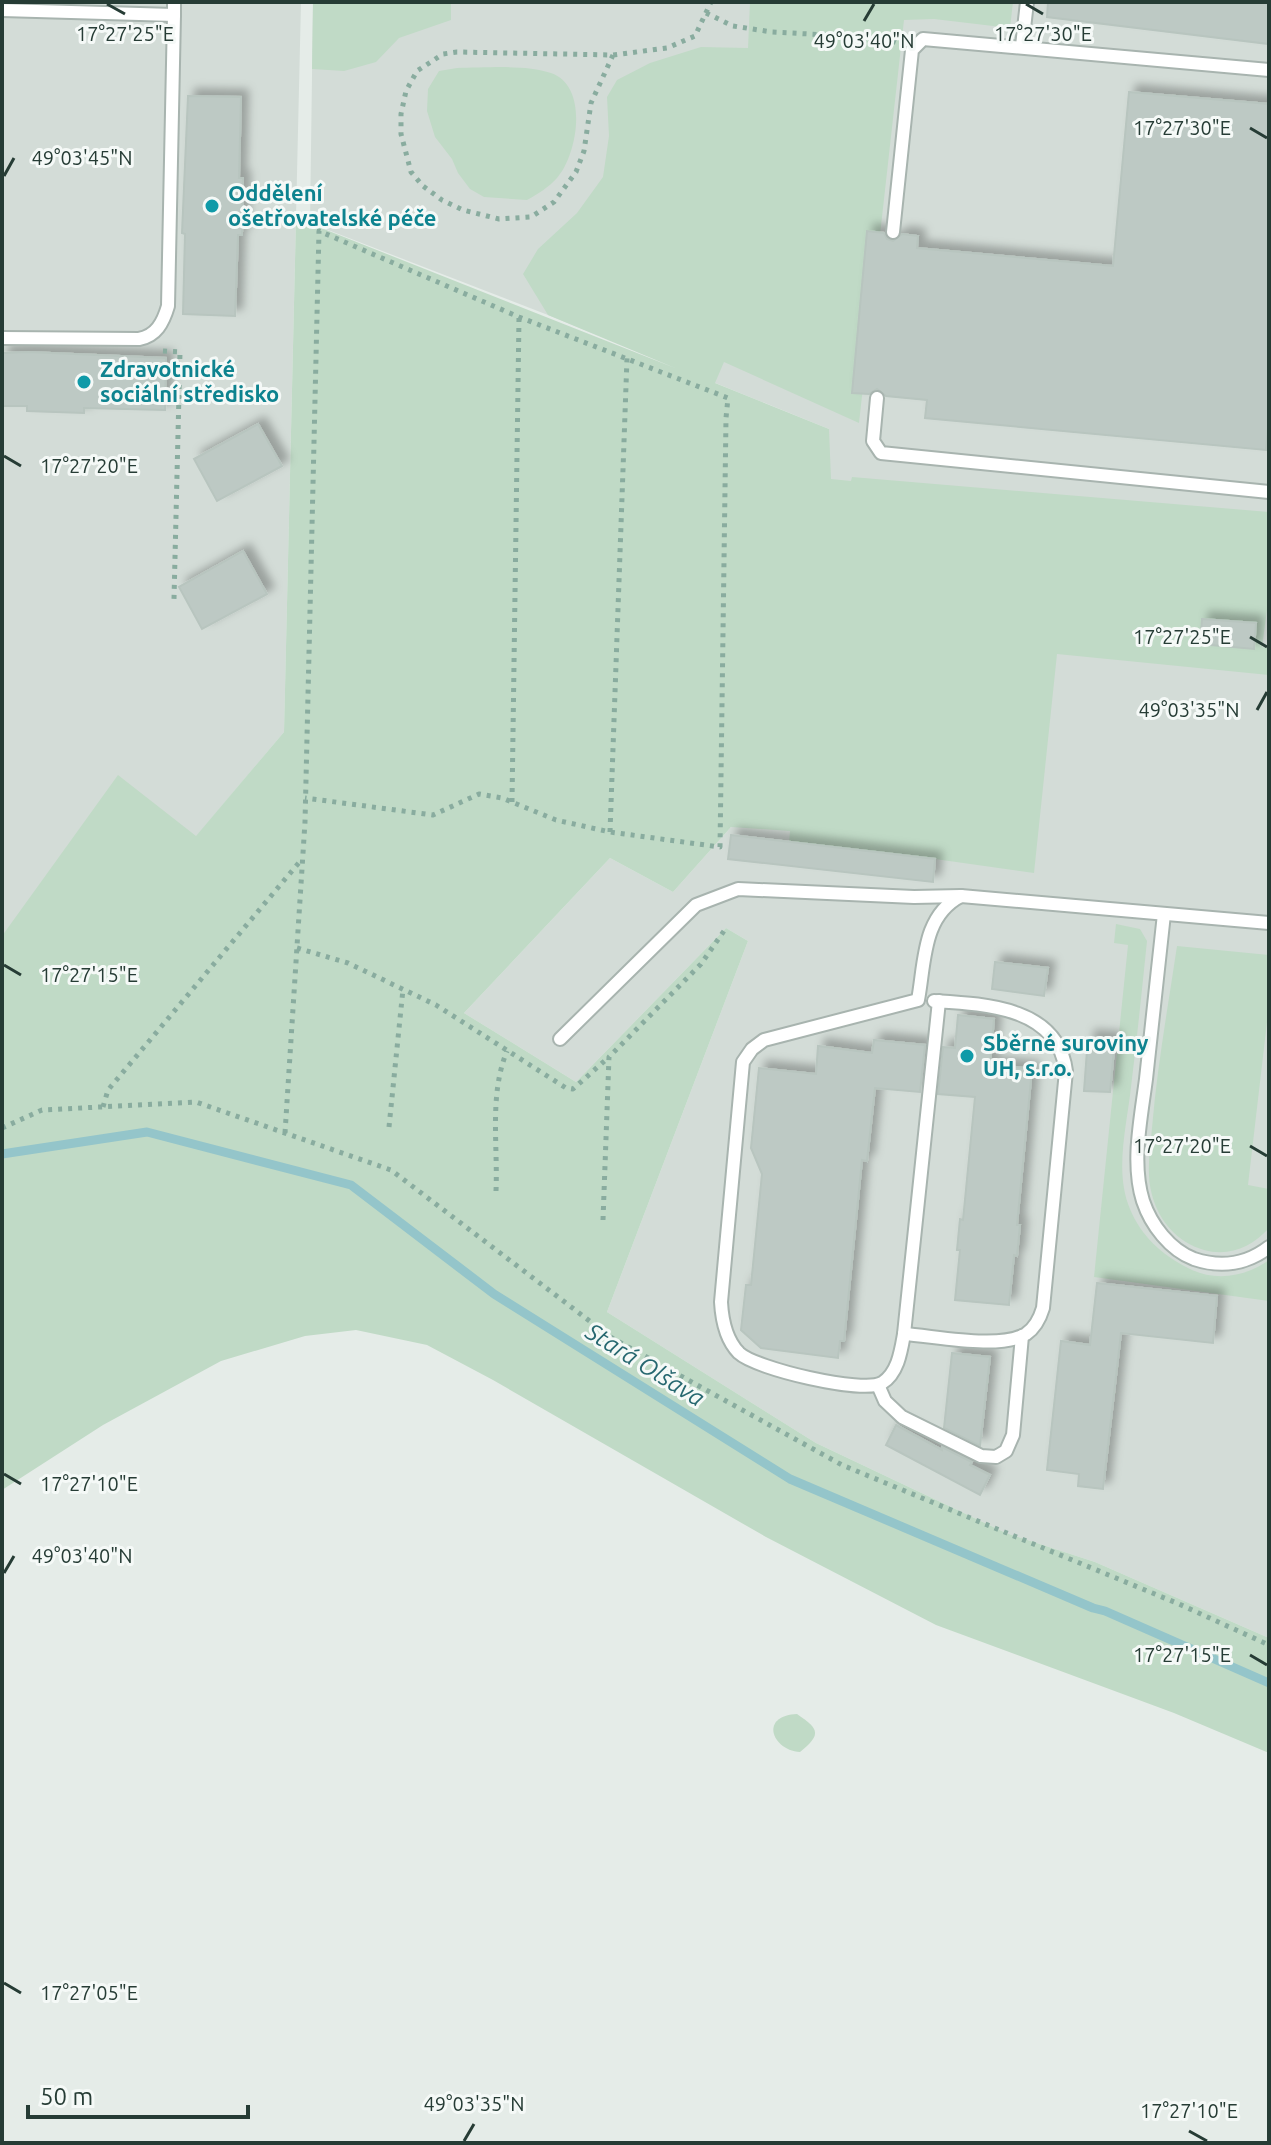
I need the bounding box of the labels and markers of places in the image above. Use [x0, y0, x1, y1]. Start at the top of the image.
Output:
place label: Oddělení ošetřovatelské péče [228, 180, 437, 230]
marker: Oddělení ošetřovatelské péče [203, 197, 221, 215]
place label: Zdravotnické sociální středisko [100, 356, 279, 406]
marker: Zdravotnické sociální středisko [75, 373, 93, 391]
place label: Sběrné suroviny UH, s.r.o. [983, 1030, 1149, 1080]
marker: Sběrné suroviny UH, s.r.o. [958, 1047, 976, 1065]

